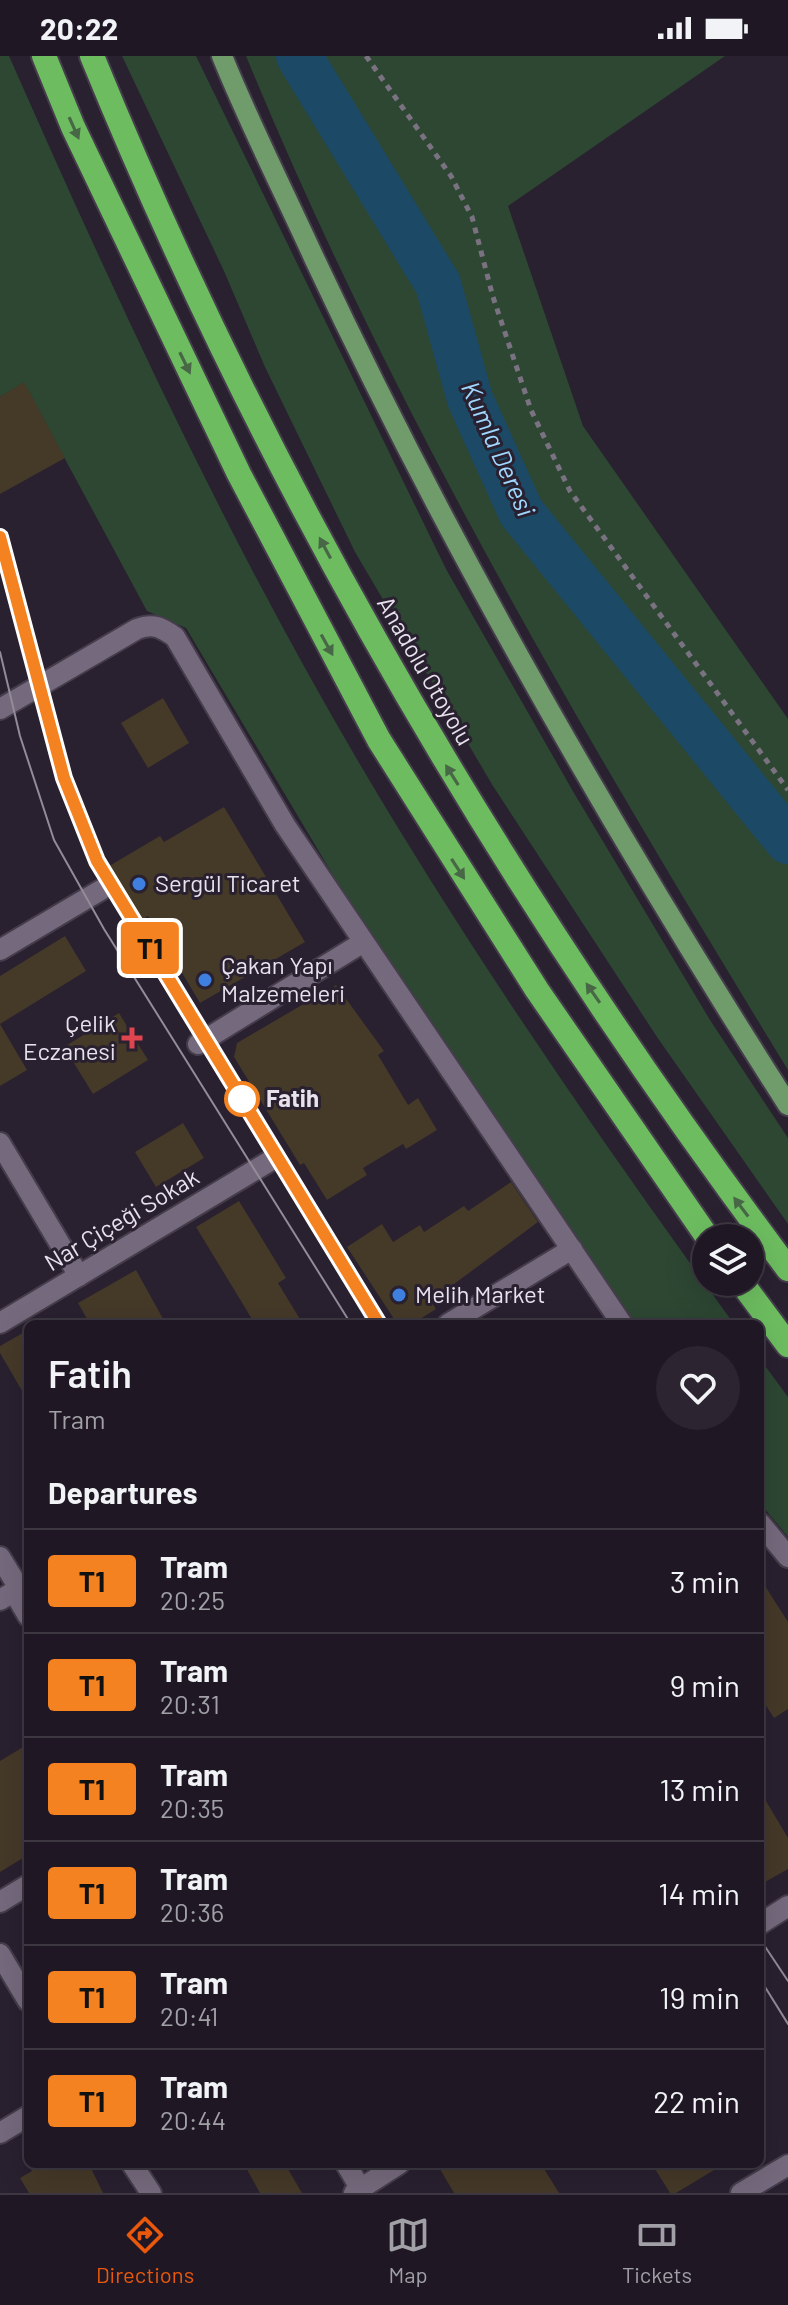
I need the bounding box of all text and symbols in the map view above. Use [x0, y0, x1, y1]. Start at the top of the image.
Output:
text: 20:22 [40, 10, 118, 46]
one-way arrow [68, 116, 81, 140]
one-way arrow [178, 352, 191, 375]
water label: Kumla Deresi [456, 376, 543, 521]
one-way arrow [319, 537, 333, 559]
street label: Anadolu Otoyolu [372, 591, 481, 750]
one-way arrow [320, 634, 334, 656]
one-way arrow [445, 764, 459, 786]
one-way arrow [451, 859, 466, 880]
place label: Sergül Ticaret [155, 868, 301, 897]
marker: Sergül Ticaret [130, 875, 148, 893]
line badge: T1 [114, 922, 186, 974]
text: T1 [137, 931, 163, 965]
place label: Çakan Yapı Malzemeleri [221, 950, 345, 1007]
marker: Çakan Yapı Malzemeleri [196, 971, 214, 989]
one-way arrow [585, 983, 600, 1004]
place label: Çelik Eczanesi [23, 1008, 116, 1065]
marker: Çelik Eczanesi [123, 1029, 141, 1047]
marker: Fatih [225, 1082, 259, 1116]
place label: Fatih [266, 1083, 319, 1112]
street label: Nar Çiçeği Sokak [39, 1161, 204, 1276]
one-way arrow [734, 1196, 750, 1217]
map controls [692, 1224, 764, 1296]
button: layers [692, 1224, 764, 1296]
place label: Melih Market [415, 1279, 545, 1308]
marker: Melih Market [390, 1286, 408, 1304]
button: heart [656, 1346, 740, 1430]
text: Fatih [48, 1350, 132, 1396]
text: Tram [48, 1403, 106, 1434]
text: Departures [48, 1474, 198, 1510]
text: Tram [160, 1548, 228, 1584]
text: 3 min [670, 1563, 740, 1599]
text: T1 [79, 1564, 105, 1598]
text: 20:25 [160, 1584, 225, 1615]
text: Tram [160, 1652, 228, 1688]
text: 9 min [670, 1667, 740, 1703]
text: T1 [79, 1668, 105, 1702]
text: 20:31 [160, 1688, 220, 1719]
text: Tram [160, 1756, 228, 1792]
text: 13 min [659, 1771, 740, 1807]
text: T1 [79, 1772, 105, 1806]
text: 20:35 [160, 1792, 224, 1823]
text: Tram [160, 1860, 228, 1896]
text: 14 min [658, 1875, 740, 1911]
text: T1 [79, 1876, 105, 1910]
text: 20:36 [160, 1896, 224, 1927]
text: Tram [160, 1964, 228, 2000]
text: 19 min [659, 1979, 740, 2015]
text: T1 [79, 1980, 105, 2014]
text: 20:41 [160, 2000, 218, 2031]
text: Tram [160, 2068, 228, 2104]
text: 22 min [653, 2083, 740, 2119]
text: T1 [79, 2084, 105, 2118]
text: 20:44 [160, 2104, 226, 2135]
tab: Directions [96, 2213, 194, 2287]
tab: Map [386, 2213, 430, 2287]
tab: Tickets [622, 2213, 692, 2287]

